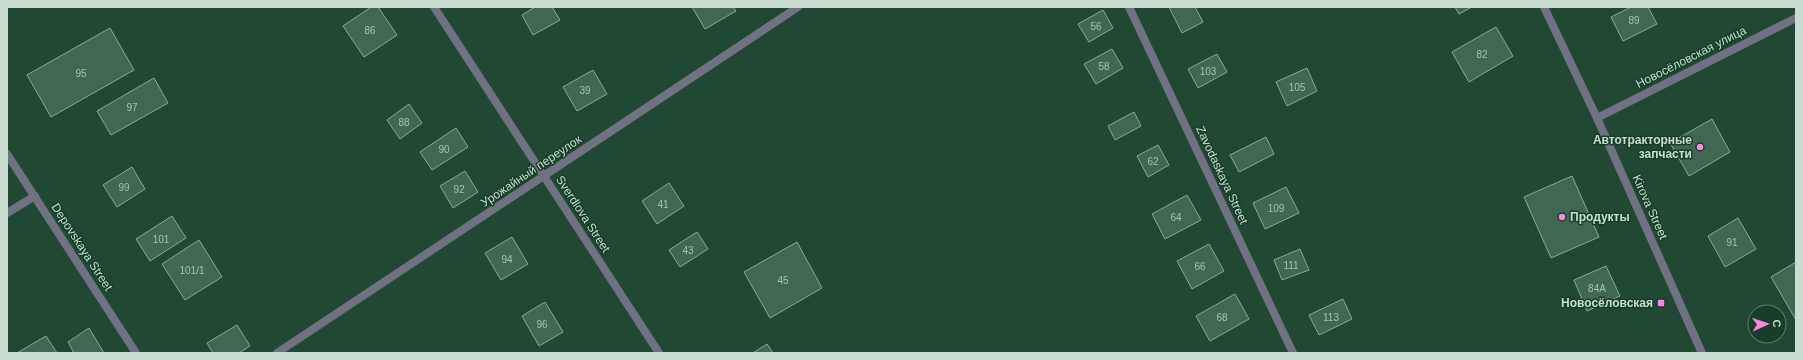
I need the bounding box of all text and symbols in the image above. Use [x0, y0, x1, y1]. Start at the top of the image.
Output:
house number: 89 [1628, 15, 1640, 26]
house number: 56 [1090, 21, 1102, 32]
street label: Новосёловская улица [1633, 23, 1749, 91]
house number: 86 [364, 25, 376, 36]
house number: 82 [1476, 49, 1488, 60]
house number: 58 [1098, 61, 1110, 72]
house number: 103 [1200, 66, 1217, 77]
house number: 95 [75, 68, 87, 79]
house number: 105 [1289, 82, 1306, 93]
house number: 39 [579, 85, 591, 96]
house number: 97 [126, 102, 138, 113]
house number: 88 [398, 117, 410, 128]
street label: Zavodaskaya Street [1193, 124, 1251, 227]
street label: Урожайный переулок [478, 132, 585, 210]
place label: Автотракторные запчасти [1593, 133, 1692, 161]
marker: Автотракторные запчасти [1695, 142, 1705, 152]
house number: 90 [438, 144, 450, 155]
house number: 62 [1147, 156, 1159, 167]
street label: Kirova Street [1629, 172, 1671, 242]
street label: Sverdlova Street [553, 173, 613, 256]
house number: 99 [118, 182, 130, 193]
house number: 92 [453, 184, 465, 195]
house number: 41 [657, 199, 669, 210]
street label: Depovskaya Street [49, 201, 116, 294]
house number: 109 [1268, 203, 1285, 214]
place label: Продукты [1570, 210, 1630, 224]
house number: 64 [1170, 212, 1182, 223]
marker: Продукты [1557, 212, 1567, 222]
house number: 101 [153, 234, 170, 245]
house number: 91 [1726, 237, 1738, 248]
house number: 43 [682, 245, 694, 256]
house number: 94 [501, 254, 513, 265]
house number: 111 [1283, 260, 1299, 271]
house number: 66 [1194, 261, 1206, 272]
house number: 101/1 [179, 265, 205, 276]
house number: 45 [777, 275, 789, 286]
house number: 84А [1588, 283, 1606, 294]
place label: Новосёловская [1561, 296, 1653, 310]
marker: Новосёловская [1656, 298, 1666, 308]
north arrow [1747, 304, 1787, 344]
house number: 68 [1216, 312, 1228, 323]
house number: 113 [1323, 312, 1339, 323]
house number: 96 [536, 319, 548, 330]
text: С [1771, 319, 1783, 328]

